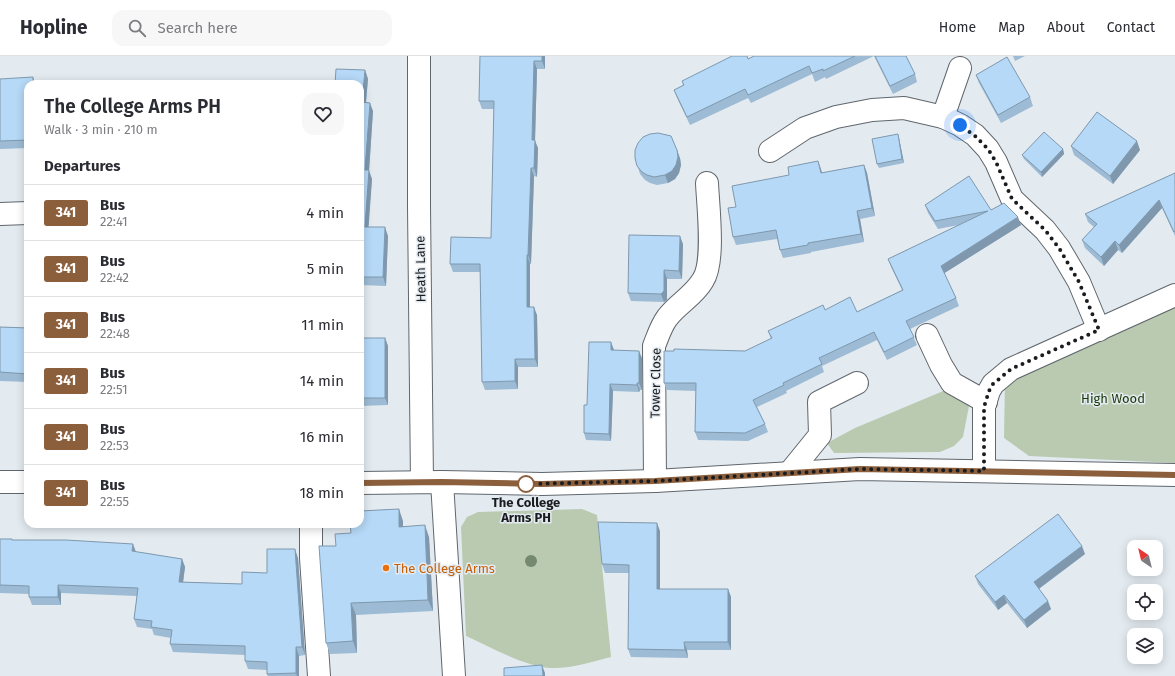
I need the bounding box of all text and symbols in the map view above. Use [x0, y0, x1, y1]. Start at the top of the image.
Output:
search box [112, 10, 392, 46]
text: Hopline [20, 16, 88, 39]
icon: search [126, 17, 148, 39]
text: Search here [158, 19, 238, 37]
text: Home [939, 19, 976, 36]
text: Map [998, 19, 1025, 36]
text: About [1047, 19, 1085, 36]
text: Contact [1107, 19, 1155, 36]
button: heart [302, 93, 344, 135]
text: The College Arms PH [44, 95, 221, 118]
your location [950, 115, 970, 135]
text: Walk · 3 min · 210 m [44, 122, 158, 137]
text: Departures [44, 157, 121, 175]
text: Bus [100, 196, 125, 214]
text: 341 [56, 204, 76, 221]
text: 4 min [306, 204, 344, 222]
text: 22:41 [100, 214, 128, 229]
street label: Heath Lane [412, 235, 429, 302]
text: Bus [100, 252, 125, 270]
text: 341 [56, 260, 76, 277]
text: 5 min [307, 260, 344, 278]
text: 22:42 [100, 270, 129, 285]
text: Bus [100, 308, 125, 326]
text: 341 [56, 316, 76, 333]
text: 11 min [301, 316, 344, 334]
text: 22:48 [100, 326, 130, 341]
street label: Tower Close [647, 348, 664, 418]
text: Bus [100, 364, 125, 382]
text: 341 [56, 372, 76, 389]
text: 14 min [300, 372, 344, 390]
text: 22:51 [100, 382, 128, 397]
park label: High Wood [1081, 391, 1145, 406]
text: Bus [100, 420, 125, 438]
text: 341 [56, 428, 76, 445]
text: 16 min [300, 428, 344, 446]
text: 22:53 [100, 438, 129, 453]
marker: The College Arms PH [517, 475, 535, 493]
text: Bus [100, 476, 125, 494]
text: 341 [56, 484, 76, 501]
text: 18 min [299, 484, 344, 502]
text: 22:55 [100, 494, 129, 509]
place label: The College Arms PH [492, 495, 560, 525]
north arrow [1127, 540, 1163, 576]
map controls [1127, 540, 1163, 664]
place label: The College Arms [394, 561, 495, 576]
marker: The College Arms [381, 563, 391, 573]
button: locate [1127, 584, 1163, 620]
button: layers [1127, 628, 1163, 664]

